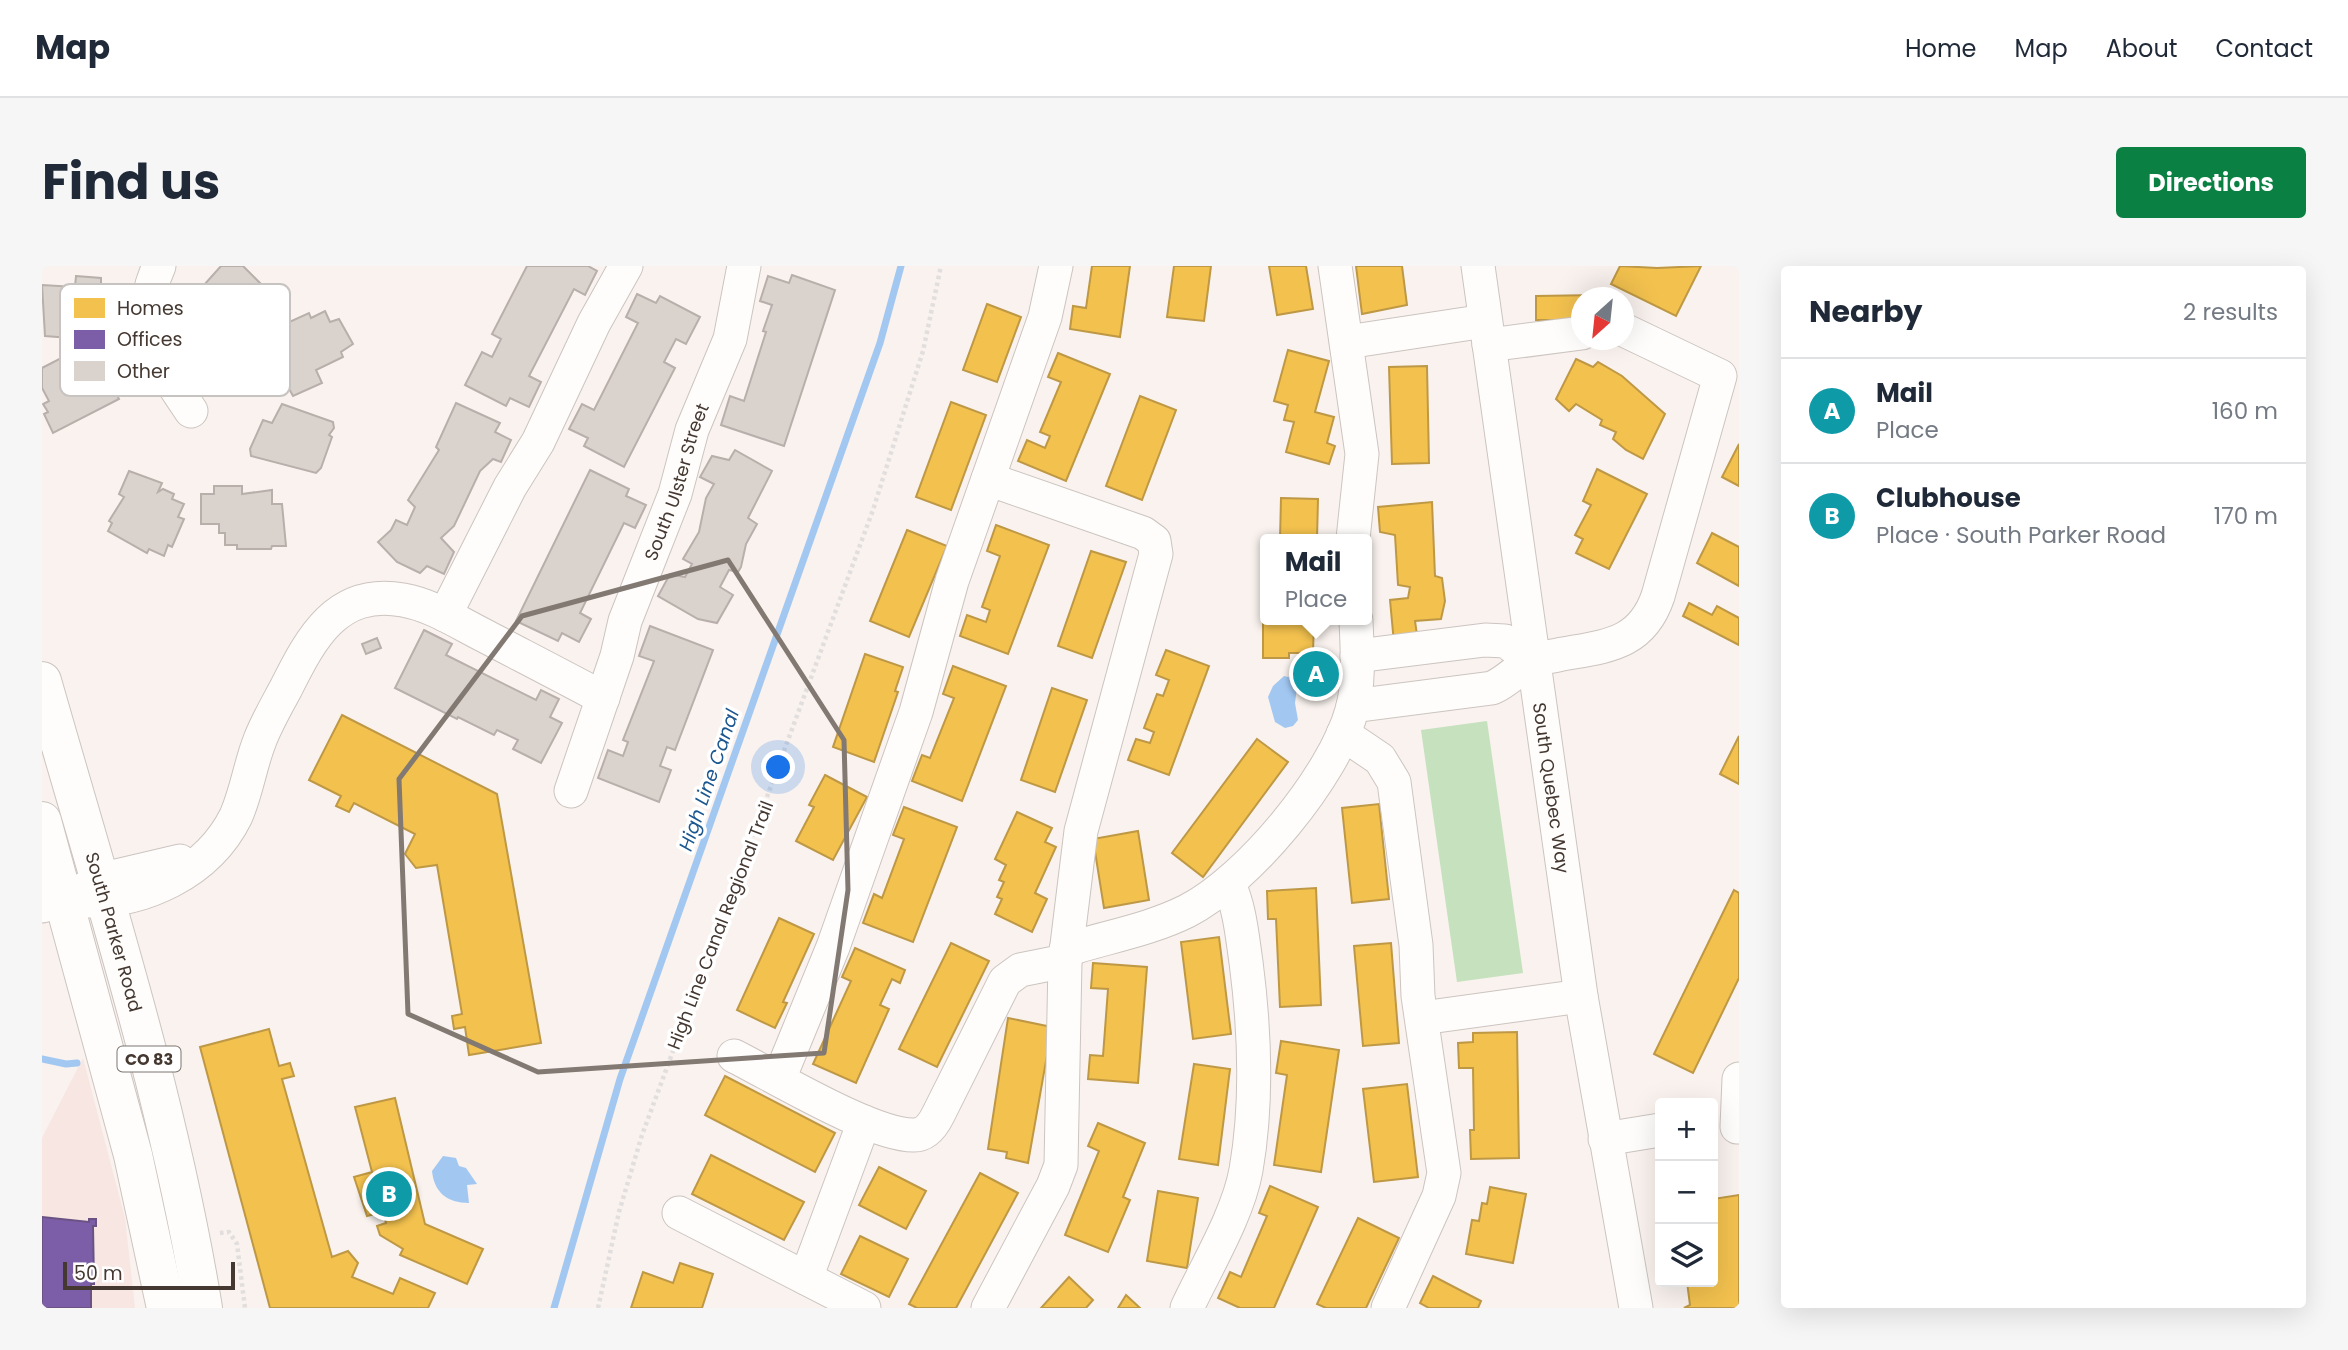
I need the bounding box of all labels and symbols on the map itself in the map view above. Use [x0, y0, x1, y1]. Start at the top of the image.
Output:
legend [60, 284, 290, 396]
north arrow [1571, 287, 1634, 350]
text: Homes [117, 295, 184, 322]
text: Offices [117, 326, 182, 353]
text: Other [117, 358, 170, 385]
street label: South Ulster Street [638, 399, 714, 564]
pin: A [1293, 648, 1339, 700]
street label: South Quebec Way [1527, 701, 1576, 875]
water label: High Line Canal [672, 705, 746, 854]
your location [761, 750, 795, 784]
street label: High Line Canal Regional Trail [661, 797, 779, 1053]
street label: South Parker Road [80, 849, 149, 1014]
road number: CO 83 [118, 1046, 180, 1072]
pin: B [366, 1168, 412, 1220]
scale bar [63, 1259, 234, 1291]

